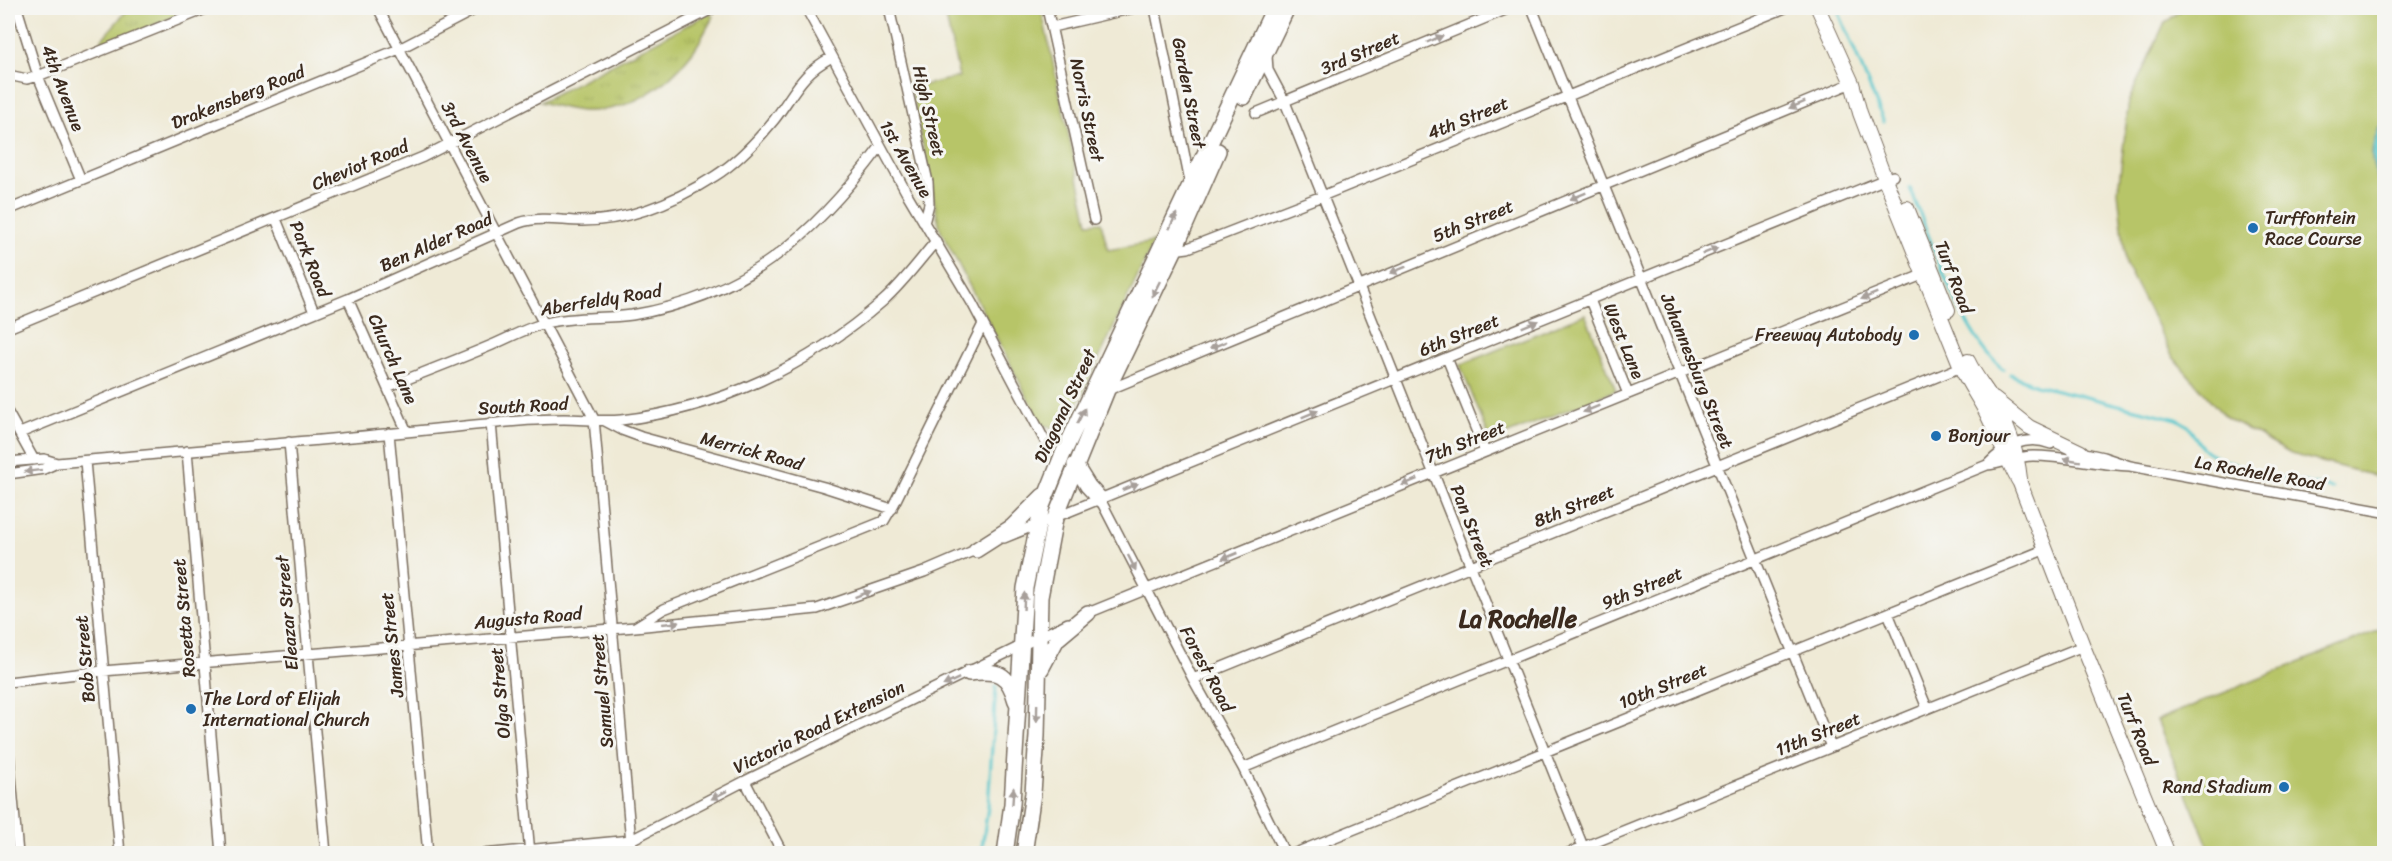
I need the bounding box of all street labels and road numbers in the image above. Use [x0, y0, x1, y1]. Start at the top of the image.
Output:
street label: 3rd Street [1315, 22, 1405, 84]
street label: Garden Street [1163, 35, 1216, 152]
street label: 4th Avenue [32, 40, 94, 136]
street label: Drakensberg Road [166, 55, 311, 138]
street label: Norris Street [1060, 55, 1114, 165]
street label: High Street [903, 62, 955, 160]
street label: 4th Street [1422, 87, 1514, 149]
street label: 3rd Avenue [432, 95, 502, 189]
street label: 1st Avenue [871, 114, 942, 205]
street label: Cheviot Road [306, 130, 415, 200]
street label: 5th Street [1427, 190, 1519, 252]
street label: Ben Alder Road [374, 202, 499, 281]
street label: Park Road [280, 216, 340, 304]
street label: Turf Road [1925, 236, 1983, 320]
street label: Aberfeldy Road [537, 274, 665, 326]
street label: Johannesburg Street [1651, 287, 1743, 454]
street label: West Lane [1594, 298, 1654, 384]
street label: 6th Street [1414, 304, 1504, 366]
street label: Church Lane [359, 308, 427, 410]
street label: Diagonal Street [1024, 343, 1106, 469]
street label: South Road [477, 388, 571, 424]
street label: 7th Street [1420, 411, 1510, 473]
street label: Merrick Road [697, 422, 808, 480]
street label: La Rochelle Road [2192, 446, 2329, 500]
street label: 8th Street [1529, 475, 1620, 537]
street label: Pan Street [1441, 480, 1503, 572]
street label: Eleazar Street [266, 553, 308, 672]
street label: Rosetta Street [163, 557, 205, 679]
street label: 9th Street [1596, 557, 1688, 619]
street label: James Street [371, 591, 414, 700]
street label: Augusta Road [472, 597, 585, 639]
street label: Bob Street [65, 614, 105, 704]
street label: Forest Road [1171, 620, 1244, 719]
street label: Samuel Street [581, 632, 623, 749]
street label: Olga Street [480, 646, 520, 740]
street label: 10th Street [1614, 654, 1712, 718]
street label: Victoria Road Extension [727, 671, 911, 783]
street label: Turf Road [2108, 688, 2167, 772]
street label: 11th Street [1770, 702, 1866, 766]

